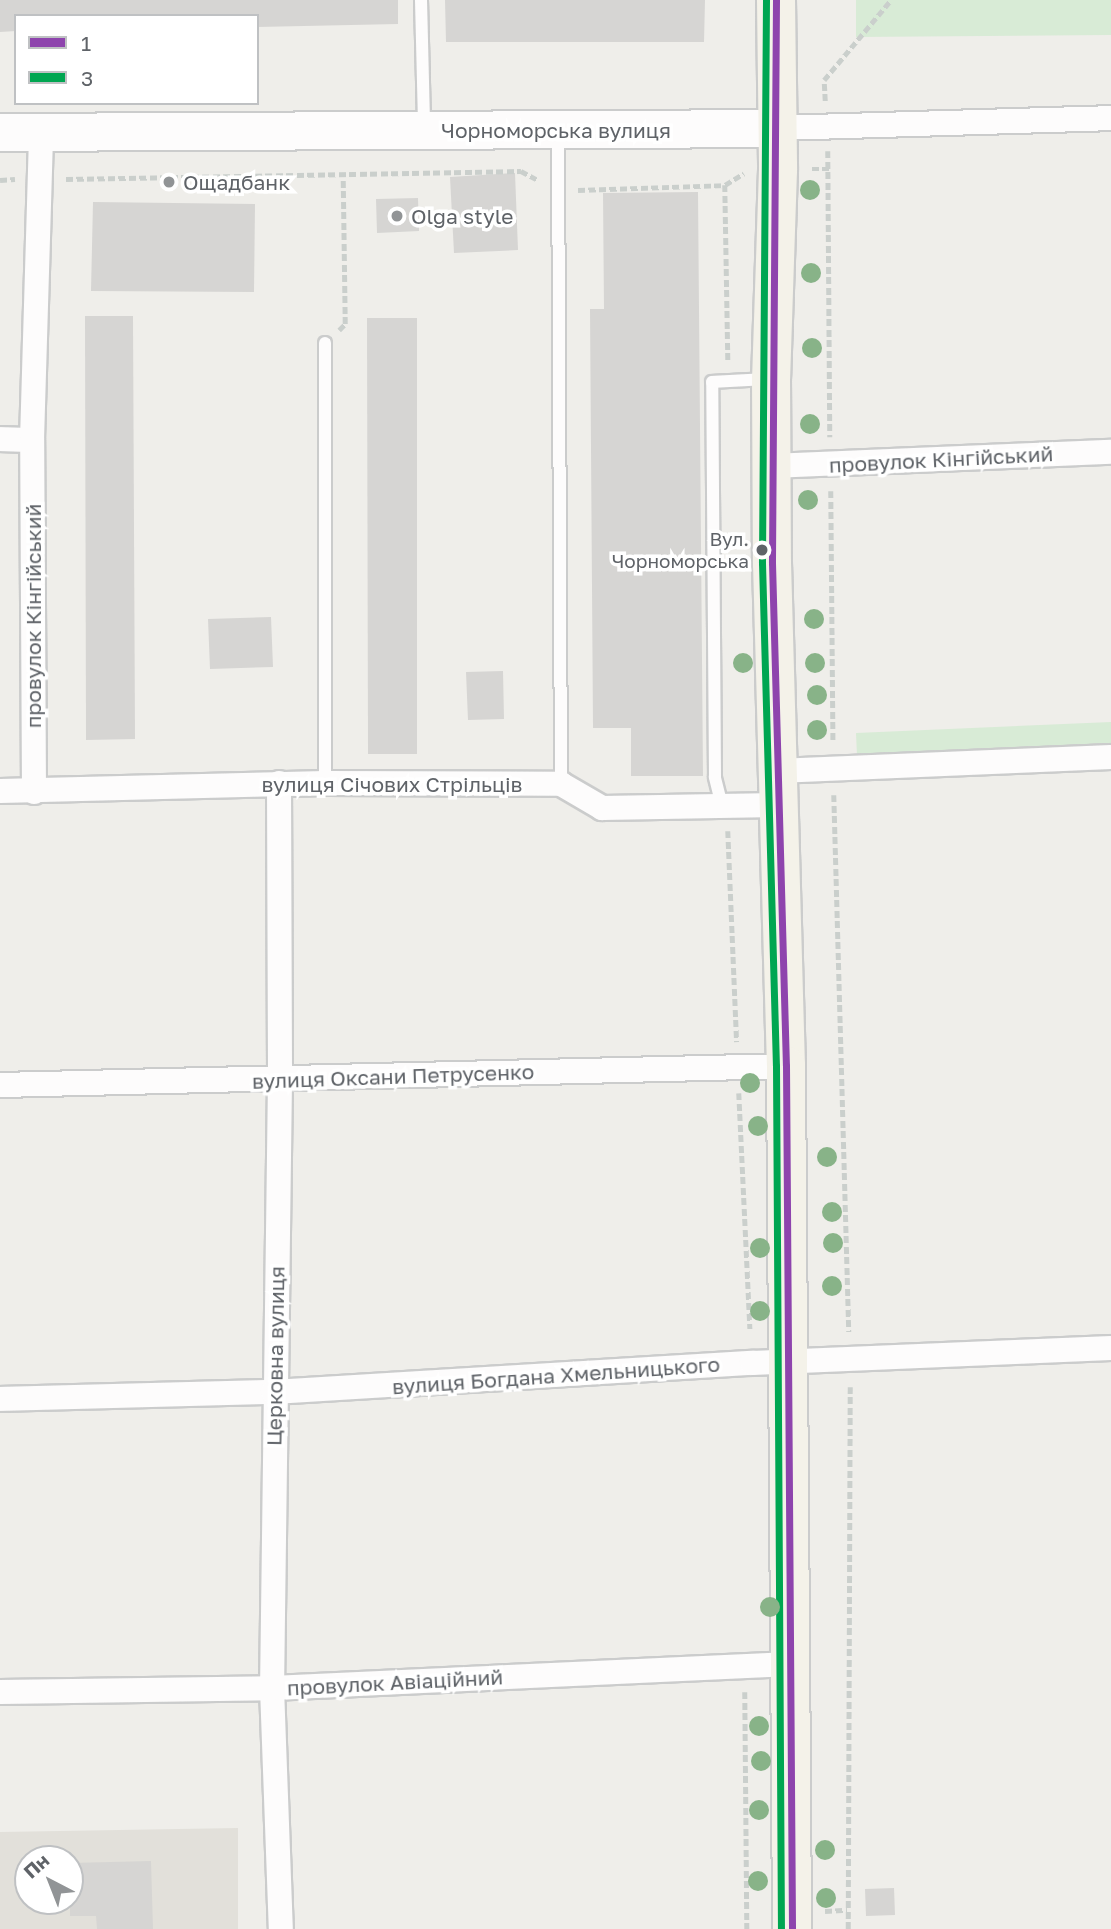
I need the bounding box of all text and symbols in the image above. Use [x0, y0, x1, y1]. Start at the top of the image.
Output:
legend [14, 14, 259, 105]
text: 1 [81, 30, 91, 56]
text: 3 [81, 65, 93, 91]
street label: Чорноморська вулиця [441, 117, 671, 143]
place label: Ощадбанк [183, 169, 290, 195]
marker: Ощадбанк [161, 174, 177, 190]
place label: Olga style [411, 203, 513, 229]
marker: Olga style [389, 208, 405, 224]
street label: провулок Кінгійський [828, 441, 1054, 477]
street label: провулок Кінгійський [20, 504, 46, 728]
place label: Вул. Чорноморська [612, 528, 749, 572]
marker: Вул. Чорноморська [755, 543, 769, 557]
street label: вулиця Січових Стрільців [262, 771, 522, 797]
street label: вулиця Оксани Петрусенко [252, 1058, 534, 1094]
street label: Церковна вулиця [261, 1266, 289, 1446]
street label: вулиця Богдана Хмельницького [391, 1351, 721, 1399]
street label: провулок Авіаційний [286, 1664, 504, 1700]
north arrow [14, 1845, 84, 1915]
text: Пн [19, 1848, 53, 1883]

